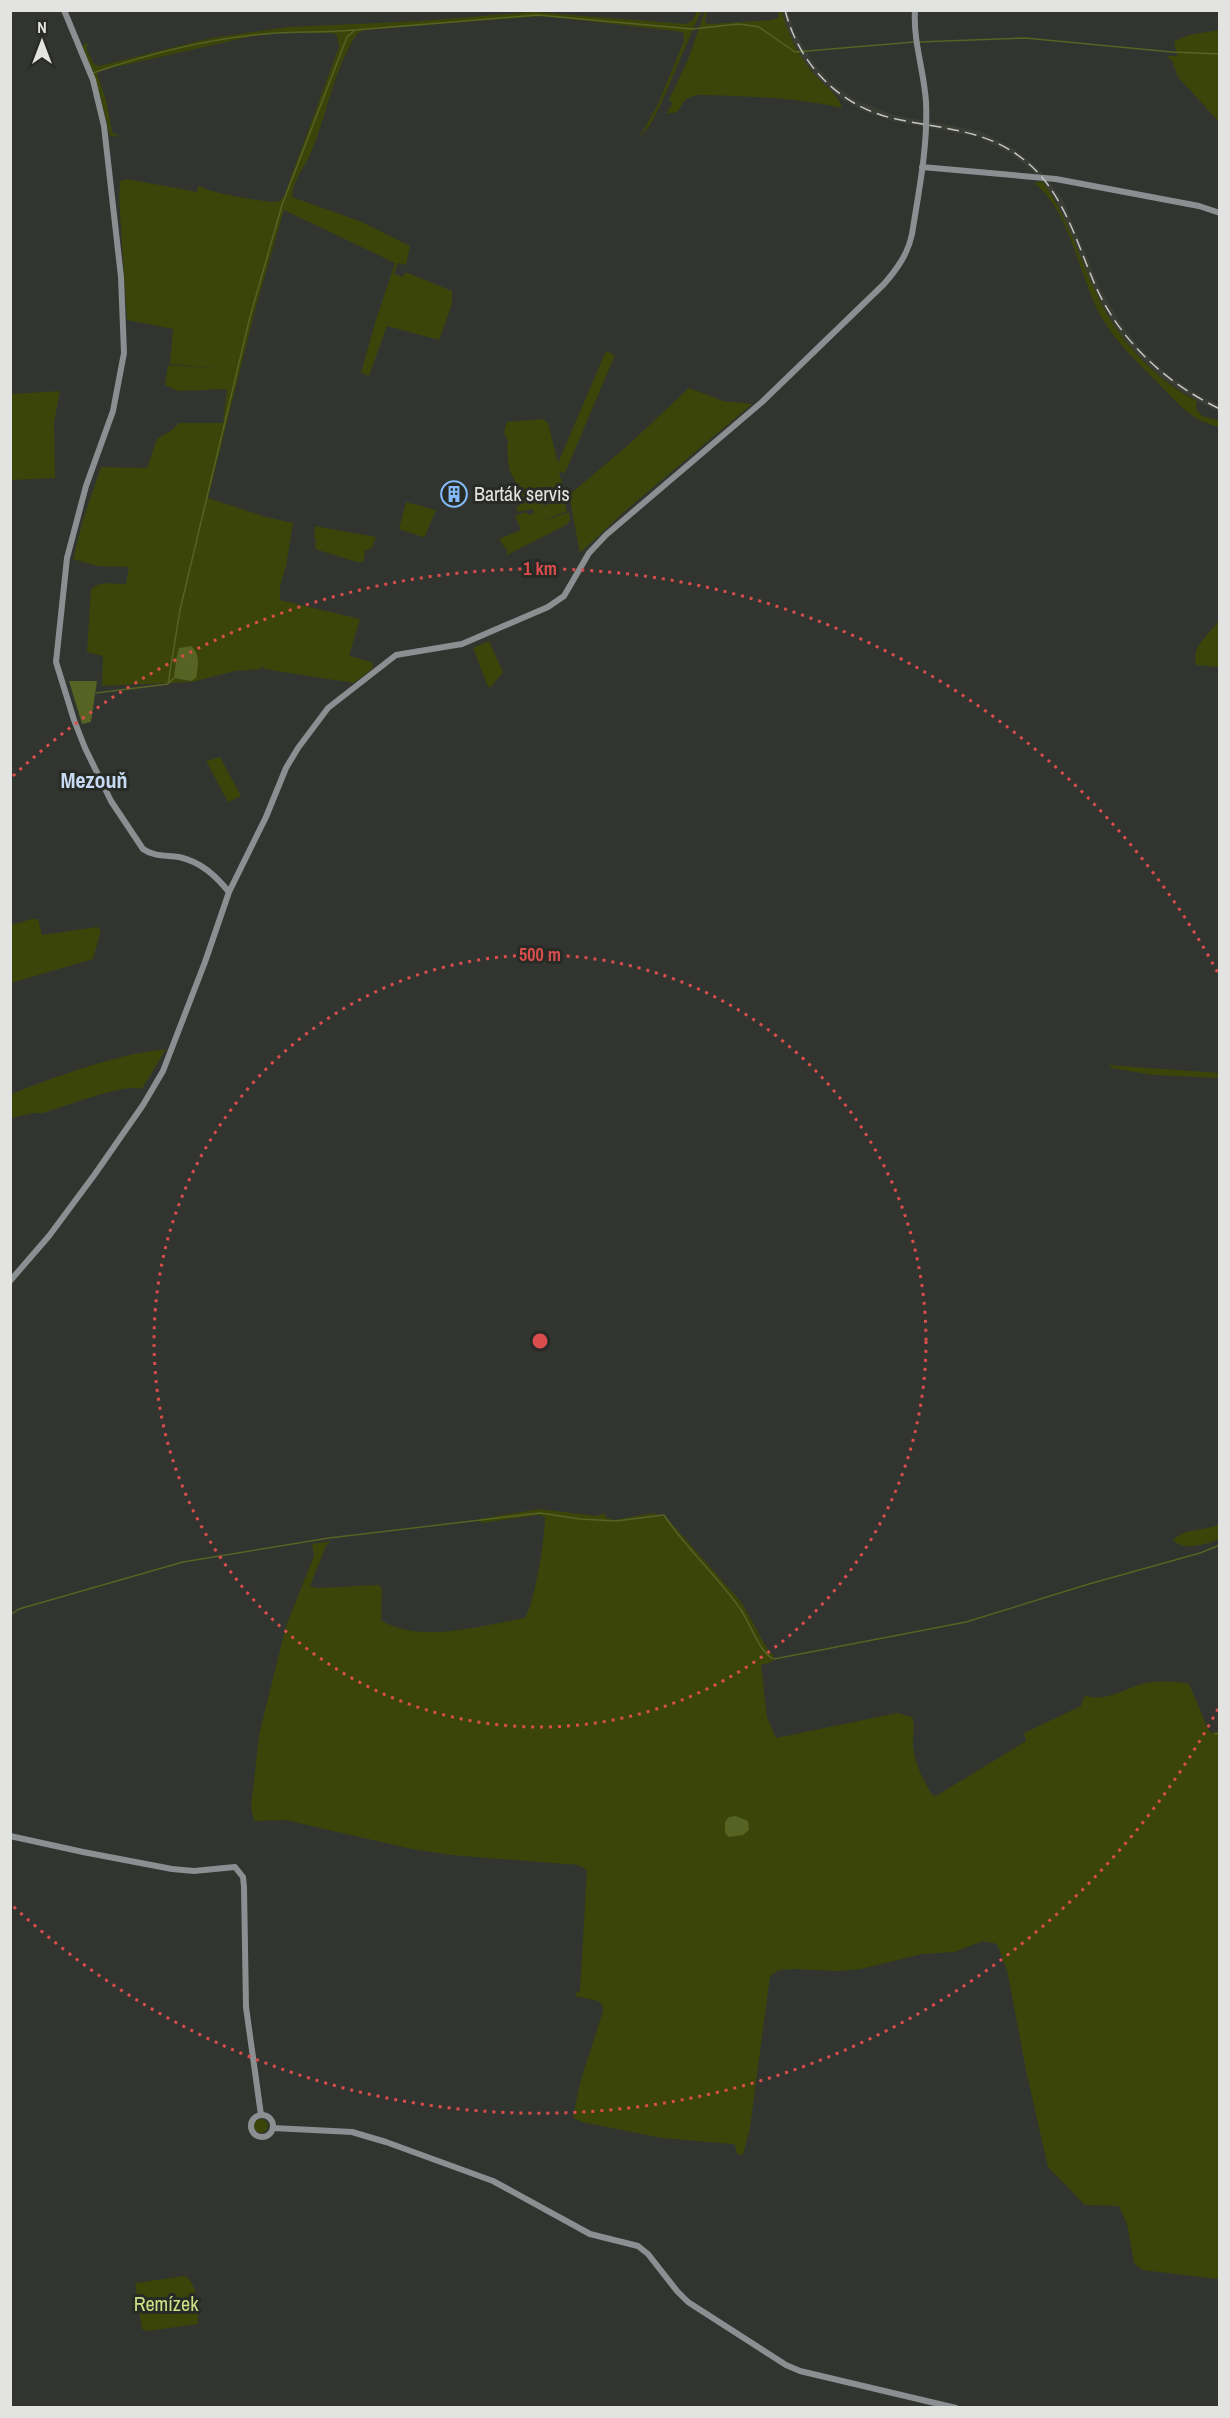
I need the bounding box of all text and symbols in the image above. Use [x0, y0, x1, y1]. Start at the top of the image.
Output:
north arrow [12, 12, 72, 72]
text: N [37, 16, 47, 38]
building icon: Barták servis [439, 479, 469, 509]
place label: Barták servis [474, 480, 570, 507]
text: 1 km [523, 556, 557, 581]
district label: Mezouň [60, 765, 128, 795]
text: 500 m [519, 942, 561, 967]
centre of rings [530, 1331, 550, 1351]
park label: Remízek [134, 2290, 199, 2317]

